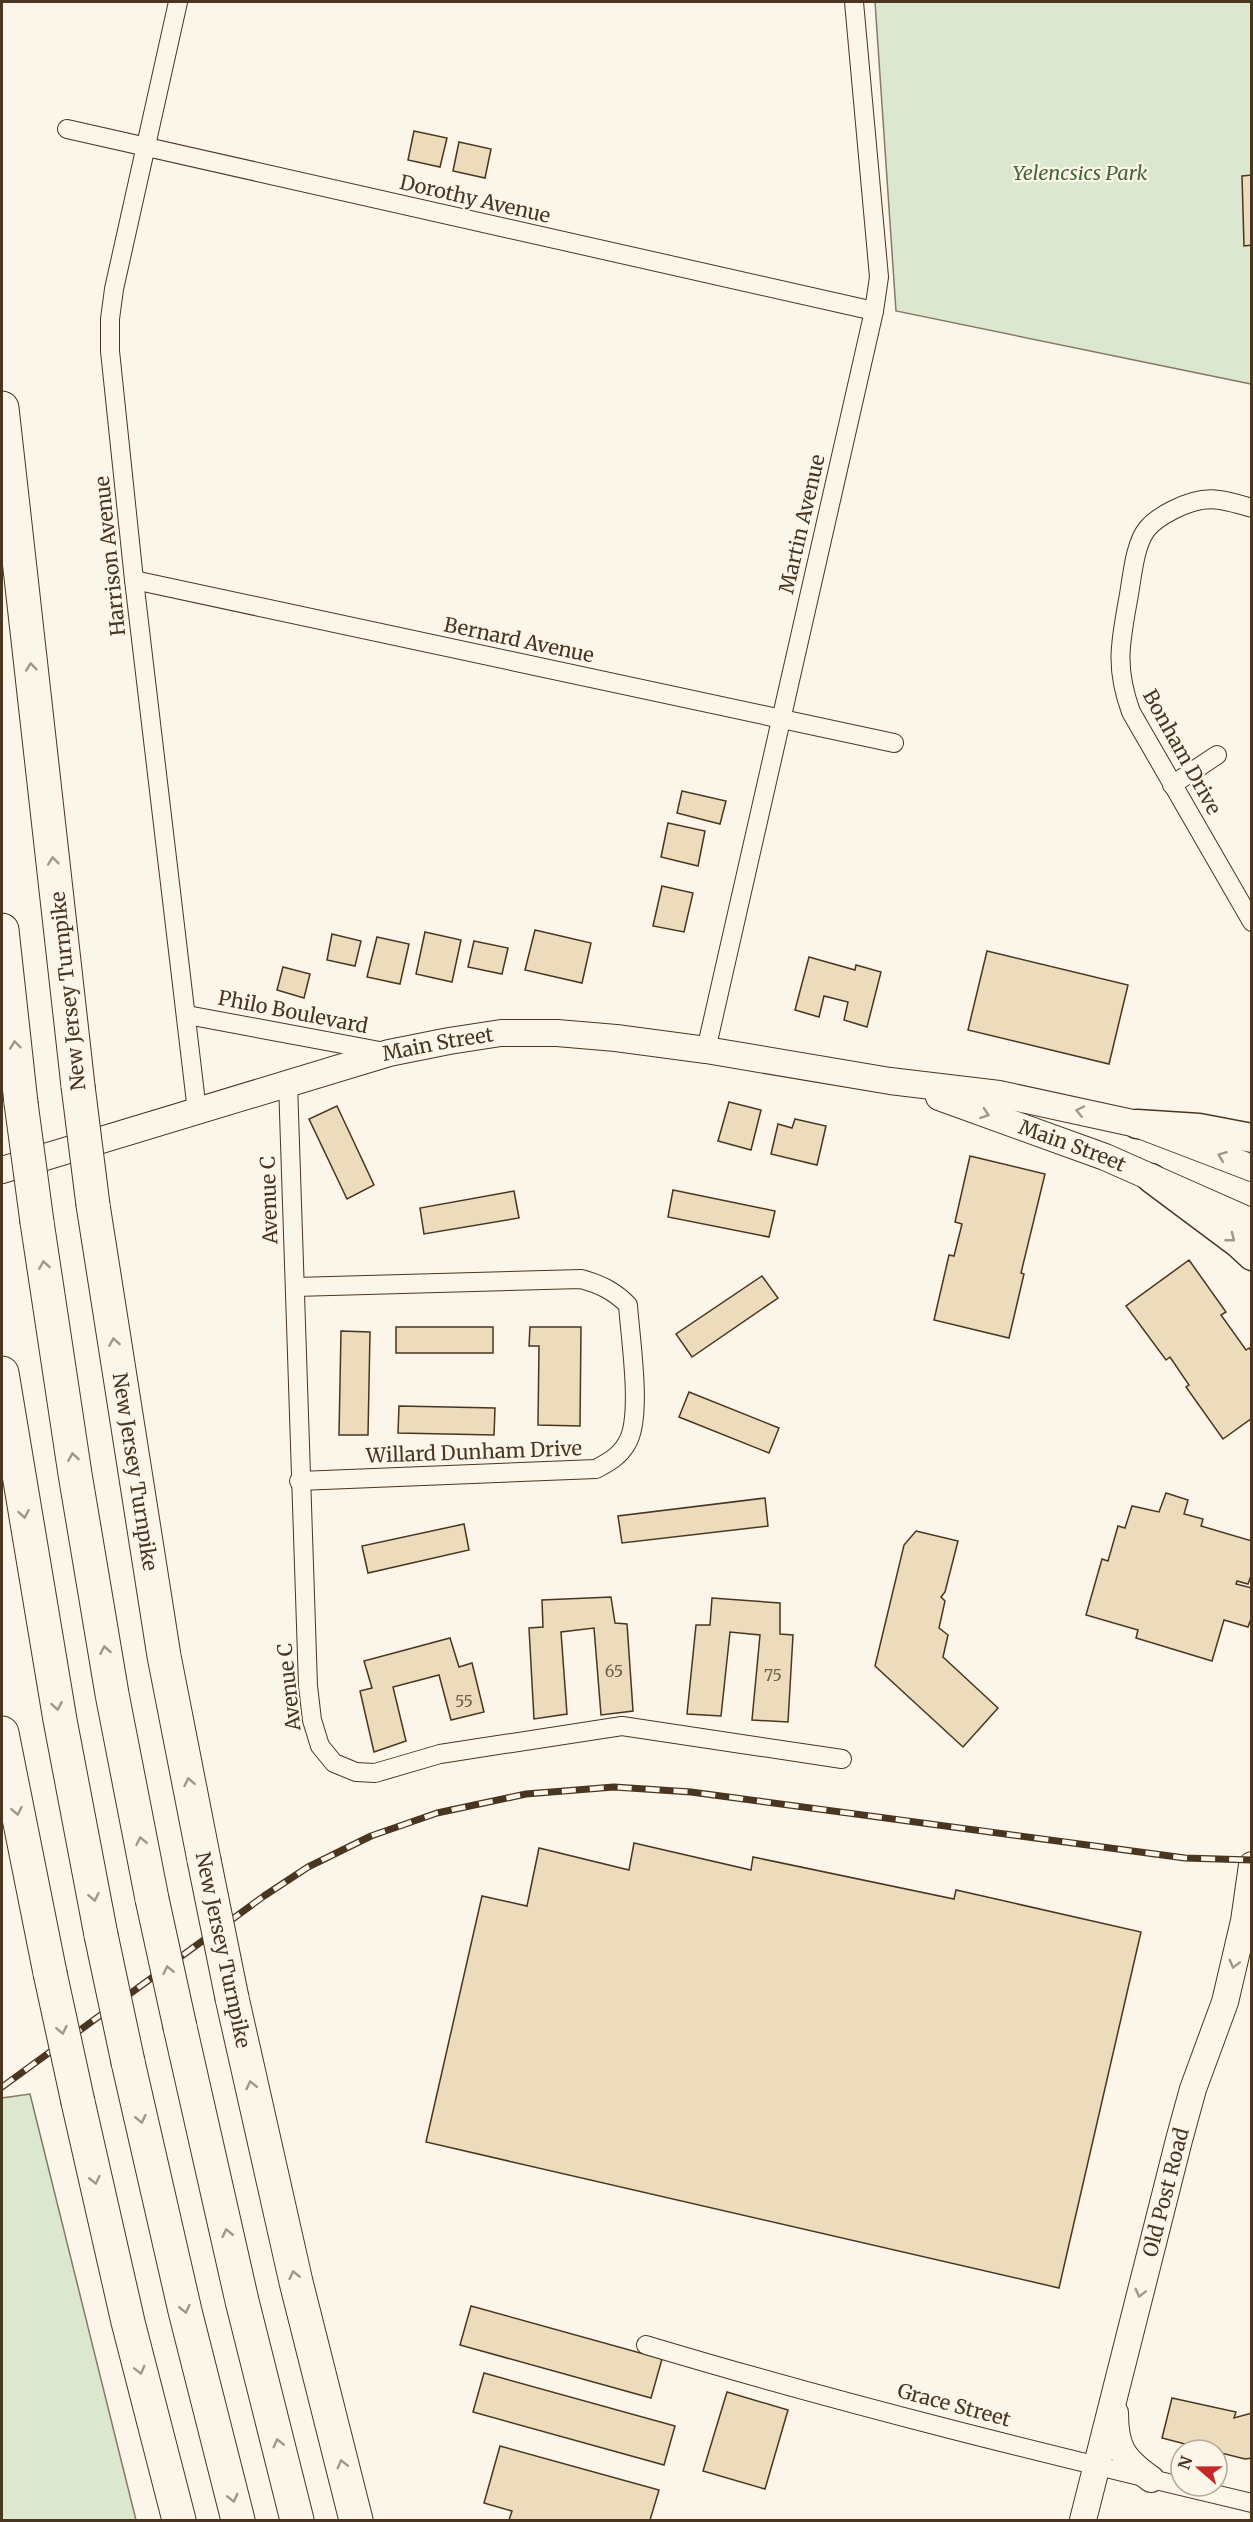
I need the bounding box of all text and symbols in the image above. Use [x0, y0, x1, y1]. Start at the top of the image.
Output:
park label: Yelencsics Park [1013, 160, 1147, 185]
street label: Dorothy Avenue [397, 169, 553, 228]
street label: Martin Avenue [773, 452, 830, 596]
street label: Harrison Avenue [89, 475, 130, 637]
street label: Bernard Avenue [442, 611, 596, 668]
one-way arrow [25, 663, 38, 672]
street label: Bonham Drive [1138, 685, 1227, 819]
one-way arrow [47, 856, 60, 866]
street label: New Jersey Turnpike [45, 890, 90, 1092]
street label: Philo Boulevard [216, 985, 370, 1038]
street label: Main Street [380, 1021, 495, 1066]
one-way arrow [9, 1040, 21, 1049]
one-way arrow [979, 1106, 990, 1119]
one-way arrow [1076, 1106, 1086, 1119]
street label: Main Street [1016, 1114, 1130, 1177]
one-way arrow [1217, 1150, 1228, 1163]
street label: Avenue C [254, 1156, 283, 1245]
one-way arrow [1224, 1231, 1235, 1242]
one-way arrow [38, 1260, 50, 1269]
one-way arrow [108, 1337, 120, 1346]
street label: New Jersey Turnpike [108, 1371, 163, 1572]
street label: Willard Dunham Drive [365, 1435, 582, 1468]
one-way arrow [67, 1453, 79, 1462]
one-way arrow [17, 1508, 30, 1518]
street label: Avenue C [271, 1642, 306, 1733]
one-way arrow [99, 1645, 112, 1655]
house number: 65 [605, 1661, 623, 1681]
house number: 75 [764, 1665, 782, 1685]
house number: 55 [455, 1691, 473, 1711]
one-way arrow [51, 1701, 63, 1710]
one-way arrow [183, 1778, 196, 1788]
one-way arrow [10, 1805, 23, 1815]
one-way arrow [135, 1837, 148, 1847]
street label: New Jersey Turnpike [190, 1850, 256, 2050]
one-way arrow [87, 1892, 100, 1902]
one-way arrow [1229, 1959, 1242, 1969]
one-way arrow [162, 1965, 175, 1975]
one-way arrow [55, 2025, 68, 2035]
one-way arrow [246, 2080, 259, 2090]
one-way arrow [134, 2114, 147, 2124]
street label: Old Post Road [1137, 2125, 1194, 2259]
one-way arrow [88, 2175, 101, 2185]
one-way arrow [221, 2229, 234, 2239]
one-way arrow [289, 2270, 302, 2280]
one-way arrow [1135, 2288, 1148, 2298]
one-way arrow [177, 2304, 190, 2314]
one-way arrow [133, 2364, 146, 2374]
street label: Grace Street [895, 2377, 1014, 2432]
north arrow [1169, 2438, 1229, 2498]
one-way arrow [272, 2439, 285, 2449]
text: N [1173, 2453, 1197, 2472]
one-way arrow [336, 2459, 349, 2469]
one-way arrow [225, 2493, 238, 2503]

